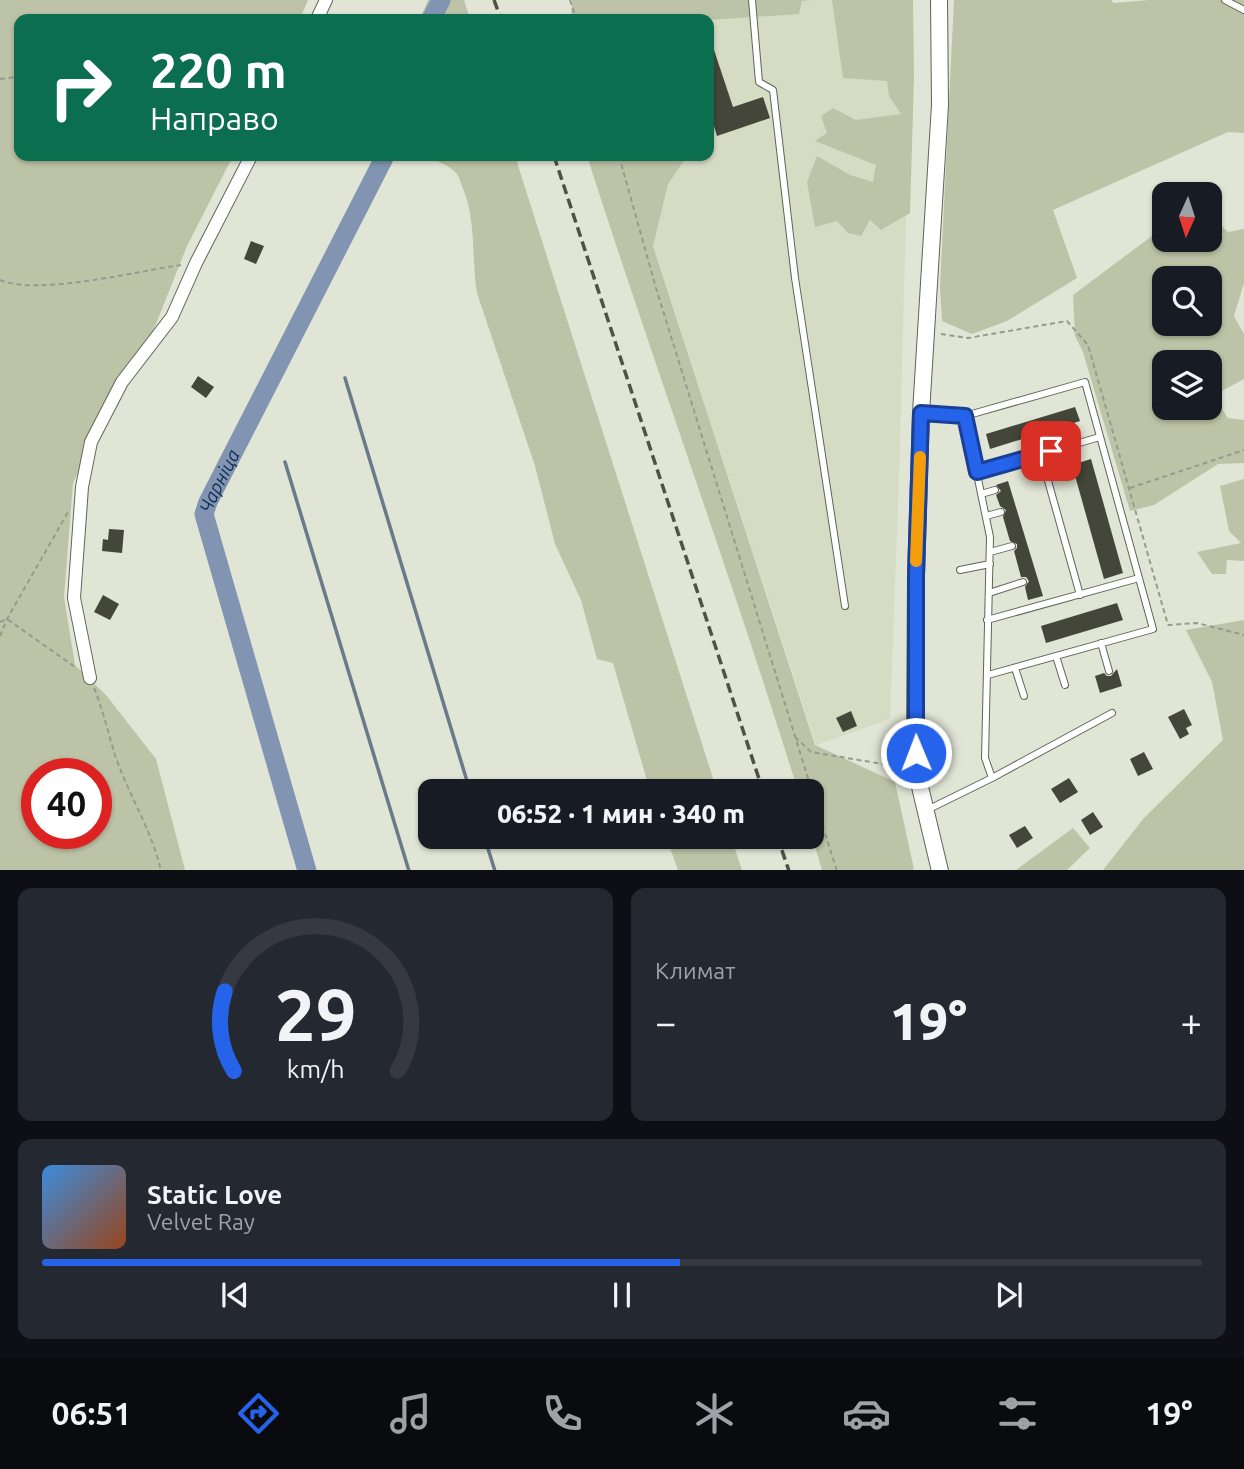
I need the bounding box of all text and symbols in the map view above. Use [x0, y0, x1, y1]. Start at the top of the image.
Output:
icon: right [35, 42, 126, 133]
text: 220 m [150, 42, 287, 97]
text: Направо [150, 100, 279, 136]
north arrow [1152, 182, 1222, 252]
map controls [1152, 182, 1222, 420]
button: search [1152, 266, 1222, 336]
button: layers [1152, 350, 1222, 420]
pin [1021, 421, 1081, 481]
icon: arrive [1032, 432, 1070, 470]
water label: Чарніца [194, 446, 244, 515]
position arrow [879, 716, 953, 790]
speed limit sign: 40 [21, 758, 112, 849]
text: 06:52 · 1 мин · 340 m [497, 799, 745, 828]
text: Климат [655, 958, 735, 983]
text: 29 [274, 973, 357, 1055]
text: 19° [890, 992, 967, 1050]
text: − [655, 1001, 676, 1043]
text: + [1181, 1001, 1202, 1043]
text: km/h [287, 1054, 344, 1082]
text: Static Love [147, 1180, 282, 1209]
text: Velvet Ray [147, 1209, 255, 1234]
icon: previous [216, 1276, 254, 1314]
icon: pause [603, 1276, 641, 1314]
icon: next [990, 1276, 1028, 1314]
icon: directions [234, 1389, 283, 1438]
icon: music [386, 1389, 435, 1438]
icon: phone [538, 1389, 587, 1438]
icon: climate [690, 1389, 739, 1438]
icon: car [842, 1389, 891, 1438]
icon: filters [993, 1389, 1042, 1438]
text: 06:51 [51, 1395, 131, 1431]
text: 19° [1145, 1395, 1193, 1431]

